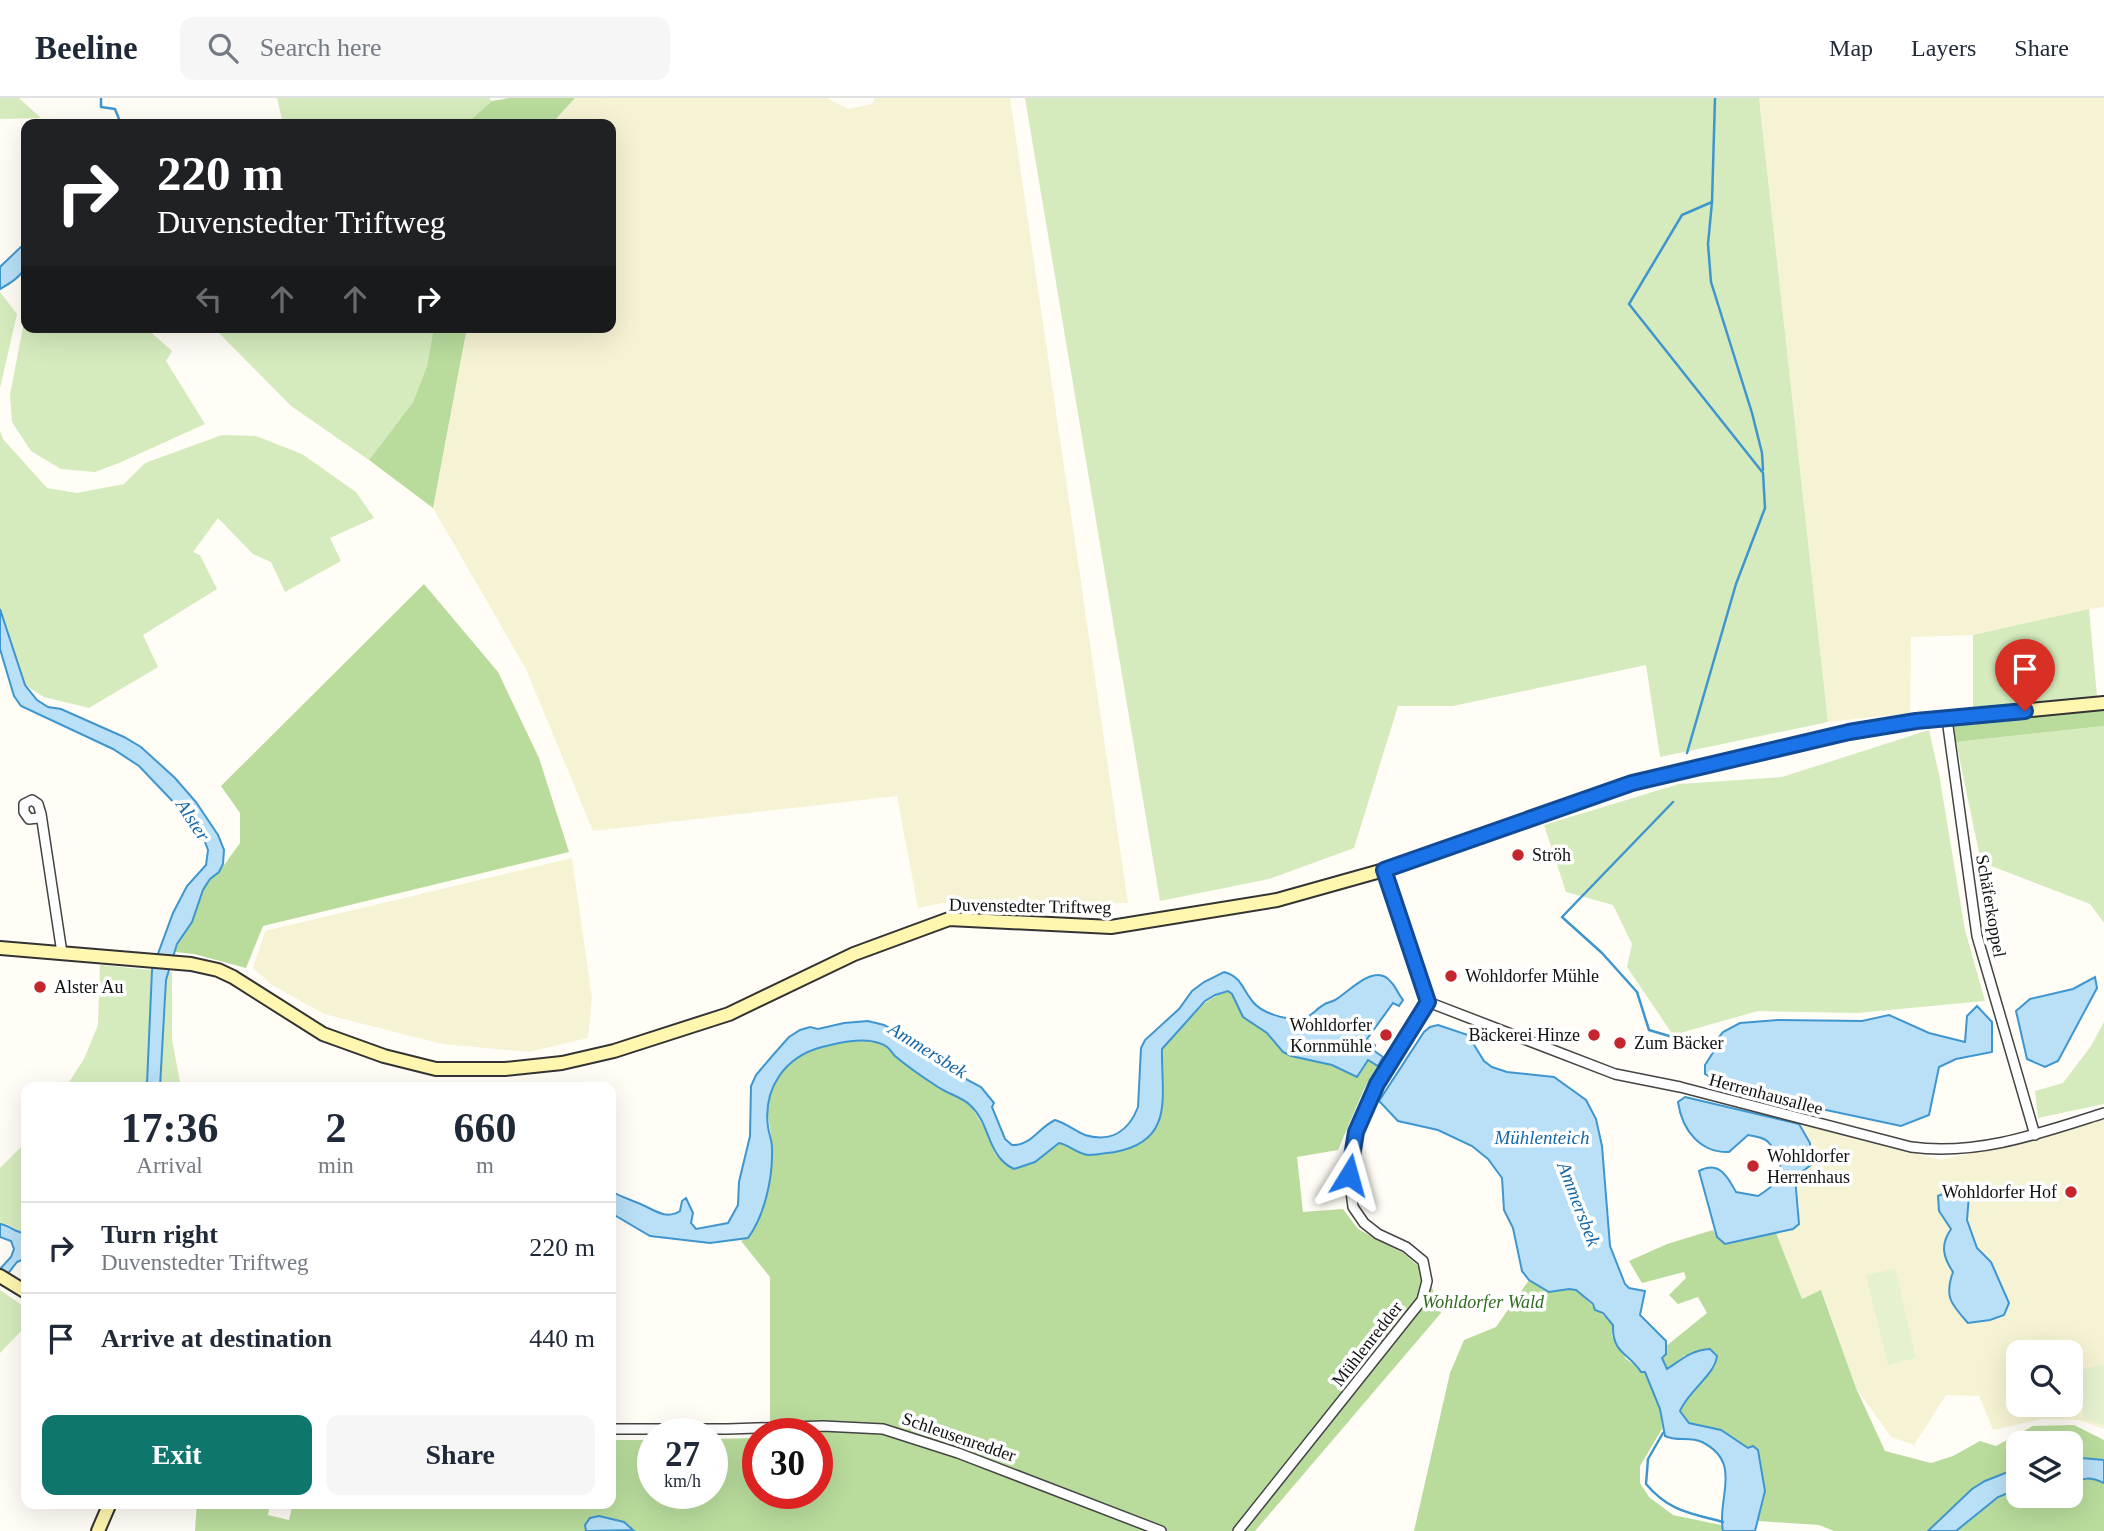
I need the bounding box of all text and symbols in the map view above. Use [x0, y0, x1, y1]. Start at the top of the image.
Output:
search box [180, 17, 670, 80]
icon: search [204, 29, 242, 67]
text: Beeline [35, 30, 138, 66]
text: Search here [260, 33, 382, 62]
text: Map [1829, 35, 1873, 61]
text: Layers [1911, 35, 1976, 61]
text: Share [2014, 35, 2069, 61]
text: 220 m [157, 146, 284, 201]
icon: right [42, 147, 133, 238]
text: Duvenstedter Triftweg [157, 204, 446, 240]
icon: left [190, 280, 228, 318]
icon: ahead [263, 280, 301, 318]
icon: ahead [336, 280, 374, 318]
icon: right [409, 280, 447, 318]
pin [1995, 639, 2055, 711]
icon: arrive [2006, 650, 2044, 688]
water label: Alster [171, 794, 214, 845]
place label: Ströh [1532, 845, 1571, 865]
marker: Ströh [1510, 847, 1526, 863]
street label: Schäferkoppel [1972, 853, 2010, 959]
street label: Duvenstedter Triftweg [949, 895, 1111, 917]
place label: Wohldorfer Mühle [1465, 966, 1599, 986]
marker: Wohldorfer Mühle [1443, 968, 1459, 984]
place label: Alster Au [54, 977, 124, 997]
marker: Alster Au [32, 979, 48, 995]
place label: Wohldorfer Kornmühle [1289, 1015, 1372, 1056]
water label: Ammersbek [883, 1017, 972, 1083]
place label: Bäckerei Hinze [1469, 1025, 1580, 1045]
marker: Wohldorfer Kornmühle [1378, 1027, 1394, 1043]
marker: Bäckerei Hinze [1586, 1027, 1602, 1043]
place label: Zum Bäcker [1634, 1033, 1723, 1053]
marker: Zum Bäcker [1612, 1035, 1628, 1051]
street label: Herrenhausallee [1707, 1069, 1825, 1119]
text: 17:36 [121, 1105, 219, 1151]
text: 2 [325, 1105, 346, 1151]
text: 660 [453, 1105, 516, 1151]
water label: Mühlenteich [1494, 1127, 1589, 1148]
position arrow [1312, 1138, 1386, 1212]
place label: Wohldorfer Herrenhaus [1767, 1146, 1850, 1187]
text: Arrival [136, 1153, 203, 1178]
text: min [318, 1153, 354, 1178]
text: m [476, 1153, 494, 1178]
water label: Ammersbek [1553, 1157, 1605, 1250]
marker: Wohldorfer Herrenhaus [1745, 1158, 1761, 1174]
place label: Wohldorfer Hof [1942, 1182, 2057, 1202]
marker: Wohldorfer Hof [2063, 1184, 2079, 1200]
text: Turn right [101, 1220, 218, 1249]
icon: right [42, 1229, 80, 1267]
text: 220 m [529, 1233, 595, 1262]
text: Duvenstedter Triftweg [101, 1250, 309, 1275]
park label: Wohldorfer Wald [1422, 1292, 1545, 1312]
street label: Mühlenredder [1328, 1298, 1406, 1390]
icon: arrive [42, 1320, 80, 1358]
text: Arrive at destination [101, 1324, 332, 1353]
text: 440 m [529, 1324, 595, 1353]
map controls [2006, 1340, 2083, 1508]
button: search [2006, 1340, 2083, 1417]
street label: Schleusenredder [900, 1408, 1018, 1466]
button: Exit [42, 1415, 312, 1495]
button: Share [326, 1415, 595, 1495]
speed limit sign: 30 [742, 1418, 833, 1509]
button: layers [2006, 1431, 2083, 1508]
text: 27 [665, 1435, 700, 1474]
text: km/h [664, 1471, 701, 1491]

